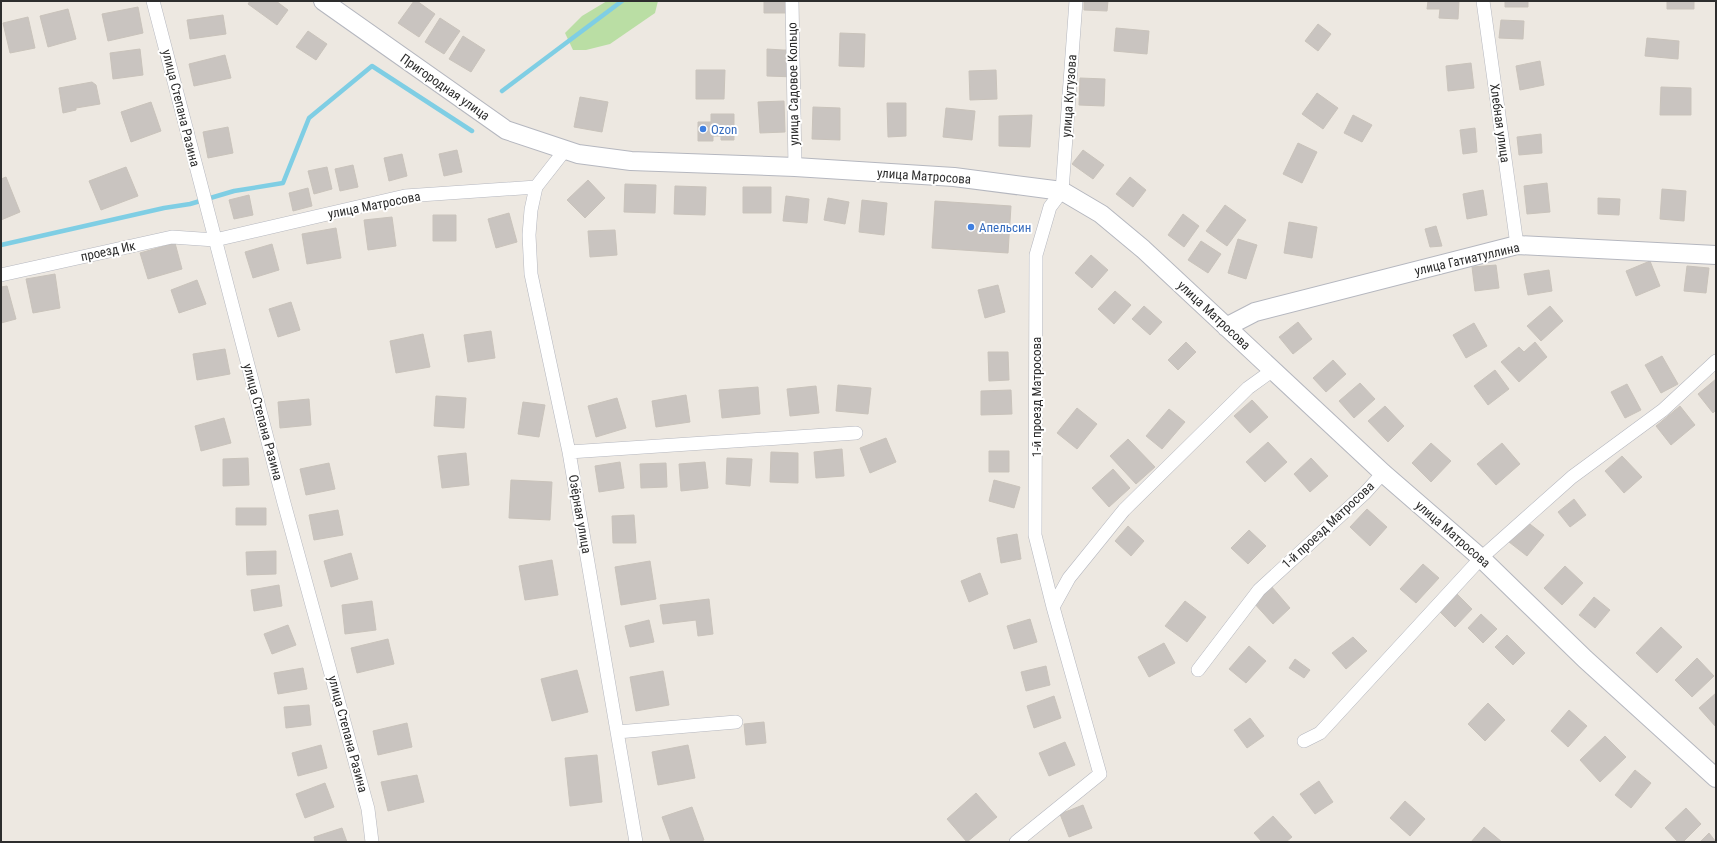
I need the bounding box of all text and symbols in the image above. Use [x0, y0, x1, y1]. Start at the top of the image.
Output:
street label: улица Садовое Кольцо [784, 22, 802, 146]
street label: улица Степана Разина [159, 48, 203, 168]
street label: Пригородная улица [398, 51, 492, 123]
street label: улица Кутузова [1059, 54, 1079, 138]
street label: Хлебная улица [1487, 82, 1513, 164]
place label: Ozon [711, 122, 737, 137]
marker: Ozon [698, 124, 708, 134]
street label: улица Матросова [877, 165, 971, 187]
street label: улица Матросова [326, 189, 422, 221]
place label: Апельсин [979, 220, 1031, 235]
marker: Апельсин [966, 222, 976, 232]
street label: проезд Ик [79, 238, 138, 264]
street label: улица Гатиатуллина [1413, 240, 1521, 278]
street label: улица Матросова [1174, 277, 1254, 353]
street label: 1-й проезд Матросова [1029, 337, 1044, 457]
street label: улица Степана Разина [240, 362, 286, 482]
street label: Озёрная улица [566, 473, 594, 555]
street label: 1-й проезд Матросова [1279, 478, 1377, 572]
street label: улица Матросова [1413, 497, 1493, 571]
street label: улица Степана Разина [325, 674, 371, 794]

